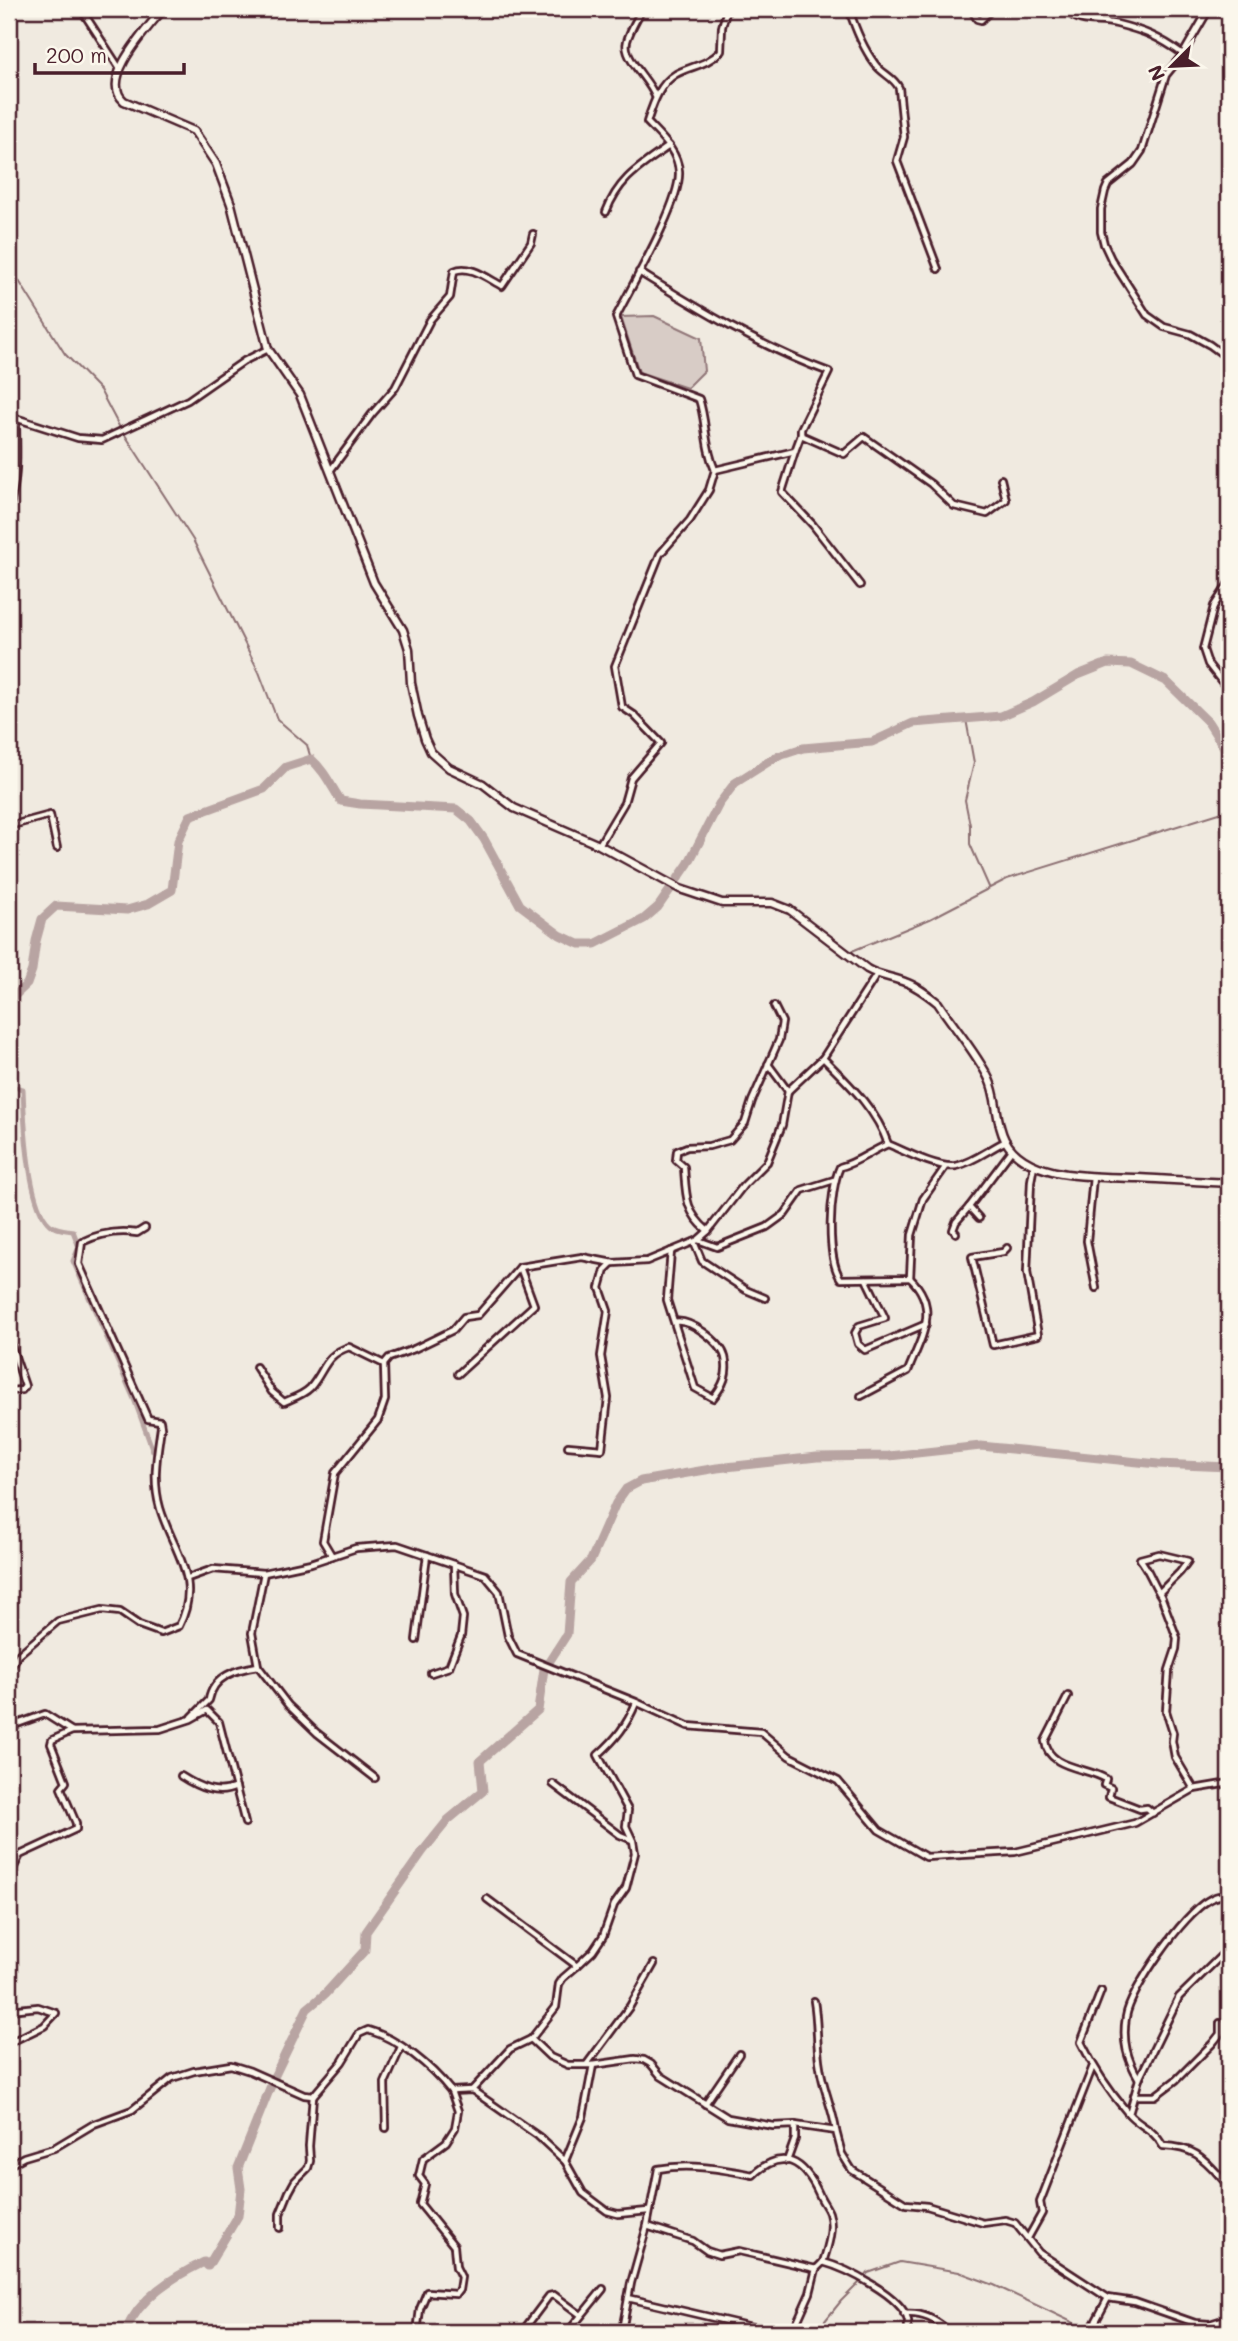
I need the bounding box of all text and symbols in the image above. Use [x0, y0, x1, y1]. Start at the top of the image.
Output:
scale bar [35, 32, 184, 76]
north arrow [1136, 32, 1206, 102]
text: 200 m [46, 41, 107, 68]
text: N [1142, 61, 1170, 85]

